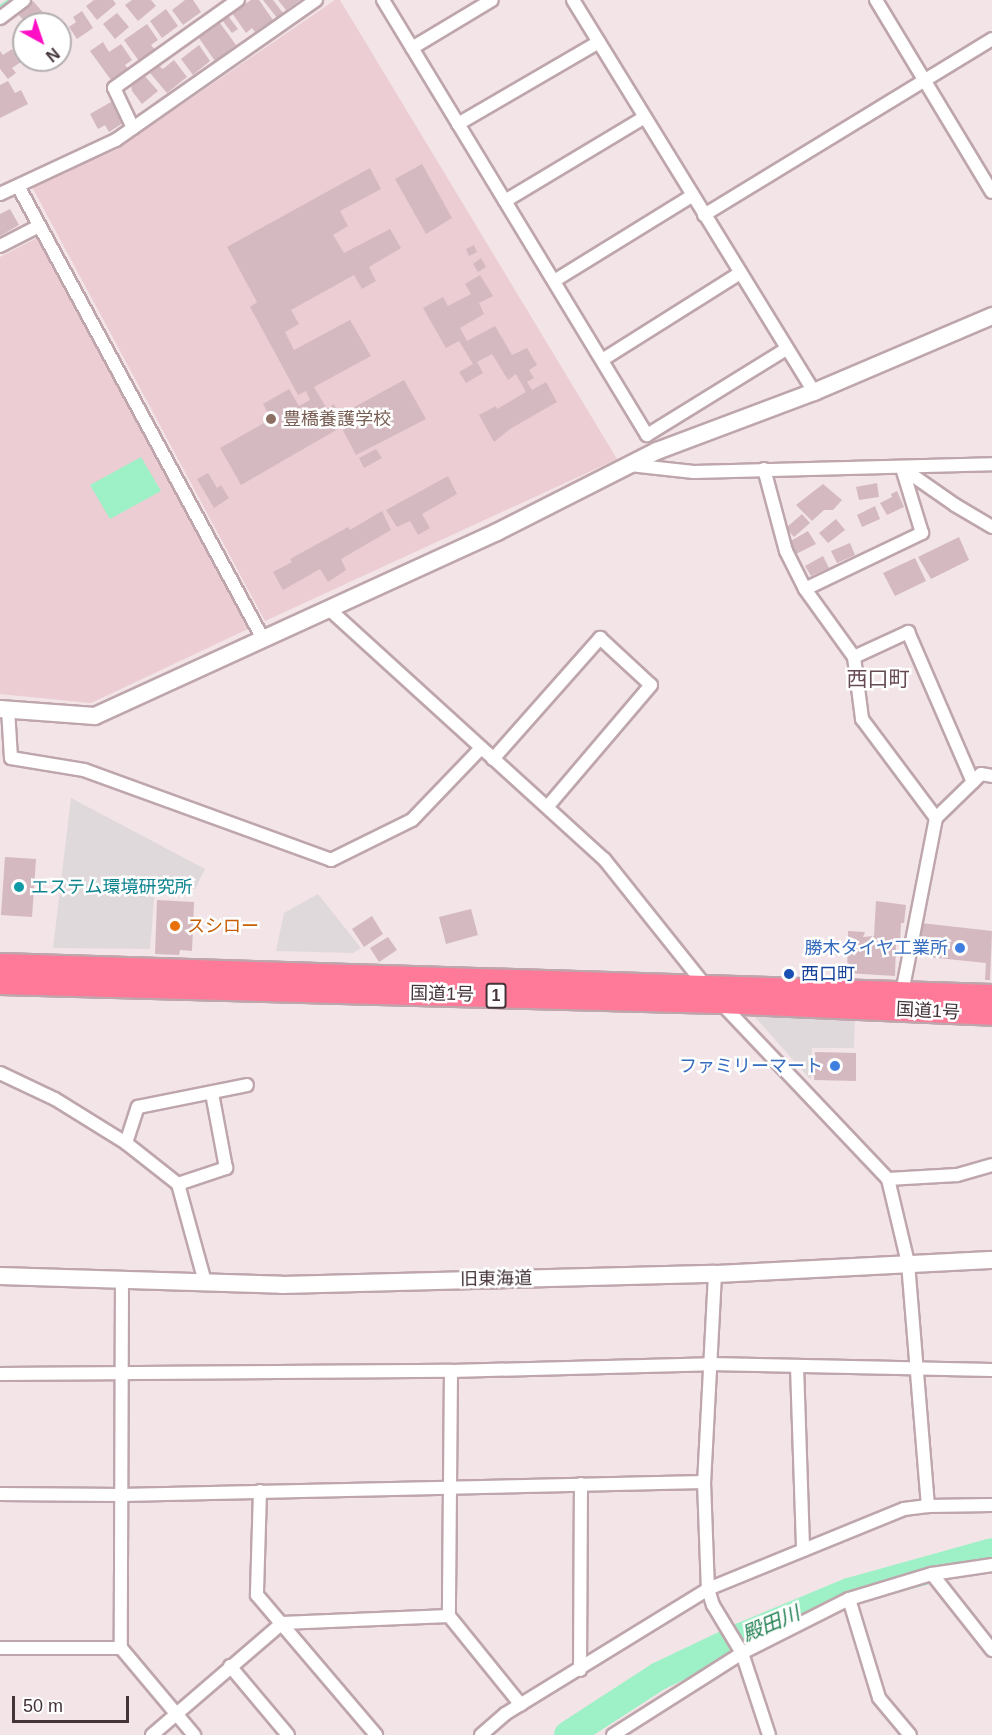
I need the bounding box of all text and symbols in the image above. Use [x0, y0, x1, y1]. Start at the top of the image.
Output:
north arrow [12, 12, 72, 72]
text: N [43, 44, 62, 65]
place label: 豊橋養護学校 [283, 408, 391, 430]
marker: 豊橋養護学校 [264, 412, 278, 426]
district label: 西口町 [847, 666, 909, 692]
place label: エステム環境研究所 [31, 876, 193, 898]
marker: エステム環境研究所 [12, 880, 26, 894]
place label: スシロー [187, 915, 259, 937]
marker: スシロー [168, 919, 182, 933]
place label: 勝木タイヤ工業所 [804, 937, 948, 959]
marker: 勝木タイヤ工業所 [953, 941, 967, 955]
place label: 西口町 [801, 963, 855, 985]
marker: 西口町 [782, 967, 796, 981]
street label: 国道1号 [410, 983, 474, 1005]
road number: 1 [486, 983, 506, 1009]
street label: 国道1号 [895, 999, 961, 1023]
place label: ファミリーマート [679, 1055, 823, 1077]
marker: ファミリーマート [828, 1059, 842, 1073]
street label: 旧東海道 [460, 1268, 532, 1290]
water label: 殿田川 [739, 1601, 803, 1647]
scale bar [15, 1684, 132, 1722]
text: 50 m [23, 1696, 63, 1716]

